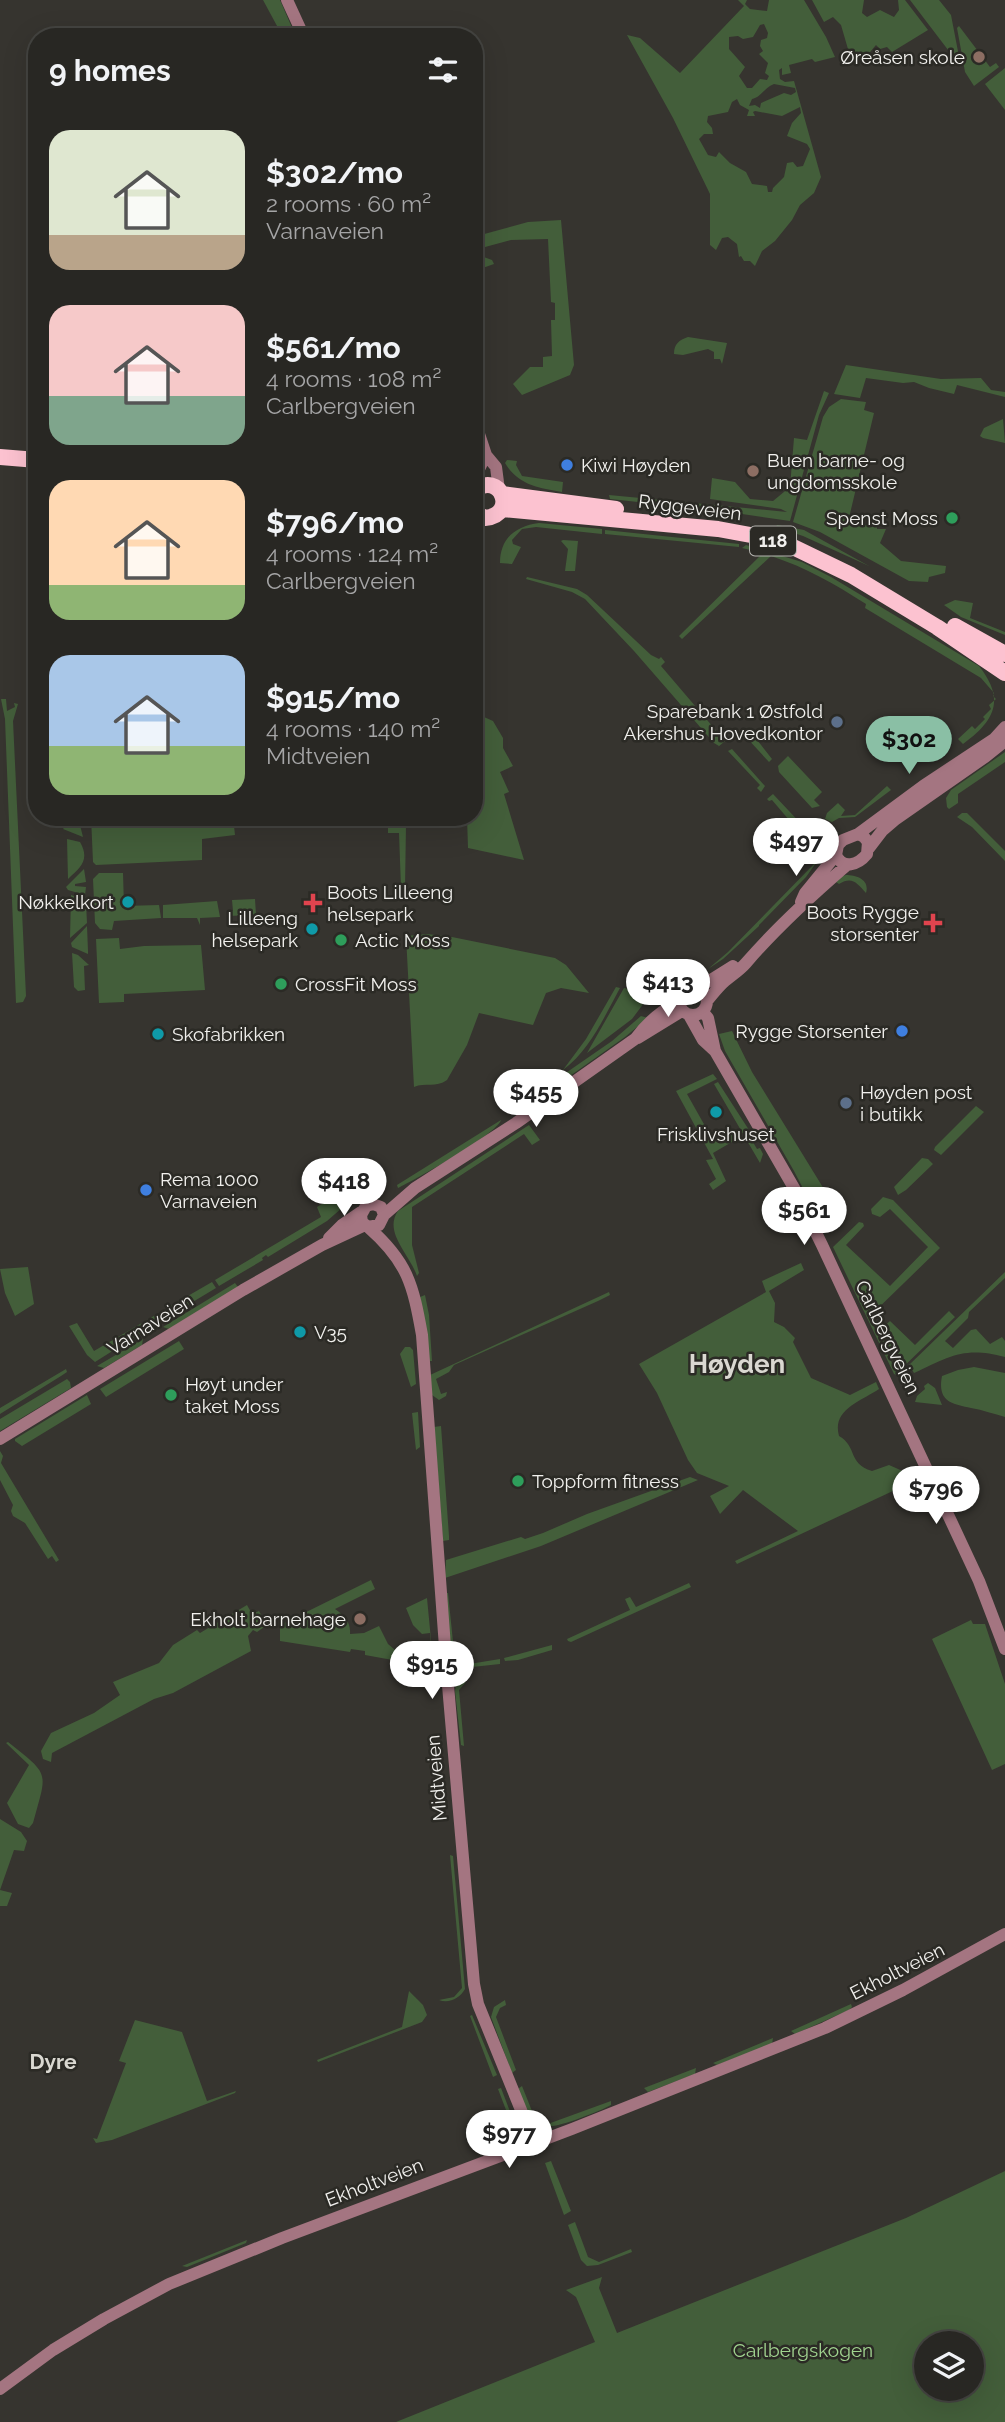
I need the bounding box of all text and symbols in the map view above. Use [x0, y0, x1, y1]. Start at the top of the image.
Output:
place label: Øreåsen skole [840, 46, 965, 68]
marker: Øreåsen skole [971, 49, 987, 65]
icon: filters [424, 51, 462, 89]
text: 9 homes [49, 53, 171, 88]
text: $302/mo [266, 155, 403, 190]
icon: home [105, 158, 189, 242]
text: 2 rooms · 60 m² [266, 190, 431, 217]
text: Varnaveien [266, 217, 384, 244]
text: $561/mo [266, 330, 401, 365]
icon: home [105, 333, 189, 417]
text: 4 rooms · 108 m² [266, 365, 441, 392]
text: Carlbergveien [266, 392, 416, 419]
place label: Buen barne- og ungdomsskole [767, 449, 905, 493]
place label: Kiwi Høyden [581, 454, 691, 476]
marker: Kiwi Høyden [559, 457, 575, 473]
marker: Buen barne- og ungdomsskole [745, 463, 761, 479]
street label: Ryggeveien [637, 490, 743, 524]
text: $796/mo [266, 505, 404, 540]
place label: Spenst Moss [826, 507, 938, 529]
icon: home [105, 508, 189, 592]
marker: Spenst Moss [944, 510, 960, 526]
road number: 118 [750, 526, 796, 556]
text: 4 rooms · 124 m² [266, 540, 438, 567]
text: Carlbergveien [266, 567, 416, 594]
text: $915/mo [266, 680, 400, 715]
icon: home [105, 683, 189, 767]
place label: Sparebank 1 Østfold Akershus Hovedkontor [624, 700, 823, 744]
marker: Sparebank 1 Østfold Akershus Hovedkontor [829, 714, 845, 730]
text: 4 rooms · 140 m² [266, 715, 440, 742]
pin: $302 [868, 716, 950, 776]
text: $302 [882, 725, 936, 752]
text: Midtveien [266, 742, 370, 769]
pin: $497 [755, 818, 837, 878]
text: $497 [769, 827, 823, 854]
place label: Boots Lilleeng helsepark [327, 881, 453, 925]
place label: Nøkkelkort [18, 891, 115, 913]
marker: Nøkkelkort [120, 894, 136, 910]
marker: Boots Lilleeng helsepark [305, 895, 321, 911]
place label: Boots Rygge storsenter [806, 901, 919, 945]
place label: Lilleeng helsepark [211, 907, 298, 951]
marker: Boots Rygge storsenter [925, 915, 941, 931]
marker: Lilleeng helsepark [304, 921, 320, 937]
place label: Actic Moss [355, 929, 450, 951]
marker: Actic Moss [333, 932, 349, 948]
pin: $413 [627, 960, 709, 1019]
text: $413 [642, 968, 694, 995]
place label: CrossFit Moss [295, 973, 417, 995]
marker: CrossFit Moss [273, 976, 289, 992]
place label: Rygge Storsenter [735, 1020, 888, 1042]
place label: Skofabrikken [172, 1023, 285, 1045]
marker: Rygge Storsenter [894, 1023, 910, 1039]
marker: Skofabrikken [150, 1026, 166, 1042]
pin: $455 [495, 1070, 577, 1129]
text: $455 [509, 1078, 563, 1105]
place label: Høyden post i butikk [860, 1081, 973, 1125]
marker: Høyden post i butikk [838, 1095, 854, 1111]
marker: Frisklivshuset [708, 1104, 724, 1120]
place label: Frisklivshuset [657, 1123, 776, 1145]
pin: $418 [303, 1158, 385, 1218]
text: $418 [318, 1167, 370, 1194]
place label: Rema 1000 Varnaveien [160, 1168, 259, 1212]
marker: Rema 1000 Varnaveien [138, 1182, 154, 1198]
pin: $561 [763, 1188, 845, 1247]
text: $561 [778, 1196, 830, 1223]
street label: Carlbergveien [851, 1277, 925, 1397]
street label: Varnaveien [103, 1289, 197, 1359]
place label: V35 [314, 1321, 347, 1343]
marker: V35 [292, 1324, 308, 1340]
district label: Høyden [689, 1349, 785, 1379]
place label: Høyt under taket Moss [185, 1373, 284, 1417]
marker: Høyt under taket Moss [163, 1387, 179, 1403]
pin: $796 [895, 1466, 977, 1526]
place label: Toppform fitness [532, 1470, 679, 1492]
marker: Toppform fitness [510, 1473, 526, 1489]
text: $796 [909, 1475, 964, 1502]
place label: Ekholt barnehage [190, 1608, 346, 1630]
marker: Ekholt barnehage [352, 1611, 368, 1627]
pin: $915 [391, 1642, 473, 1701]
text: $915 [406, 1650, 458, 1677]
street label: Midtveien [421, 1734, 451, 1822]
street label: Ekholtveien [846, 1938, 948, 2004]
district label: Dyre [29, 2049, 77, 2074]
pin: $977 [468, 2110, 550, 2170]
text: $977 [482, 2119, 536, 2146]
street label: Ekholtveien [322, 2153, 426, 2211]
map controls [914, 2331, 984, 2401]
button: layers [914, 2331, 984, 2401]
park label: Carlbergskogen [733, 2339, 873, 2361]

